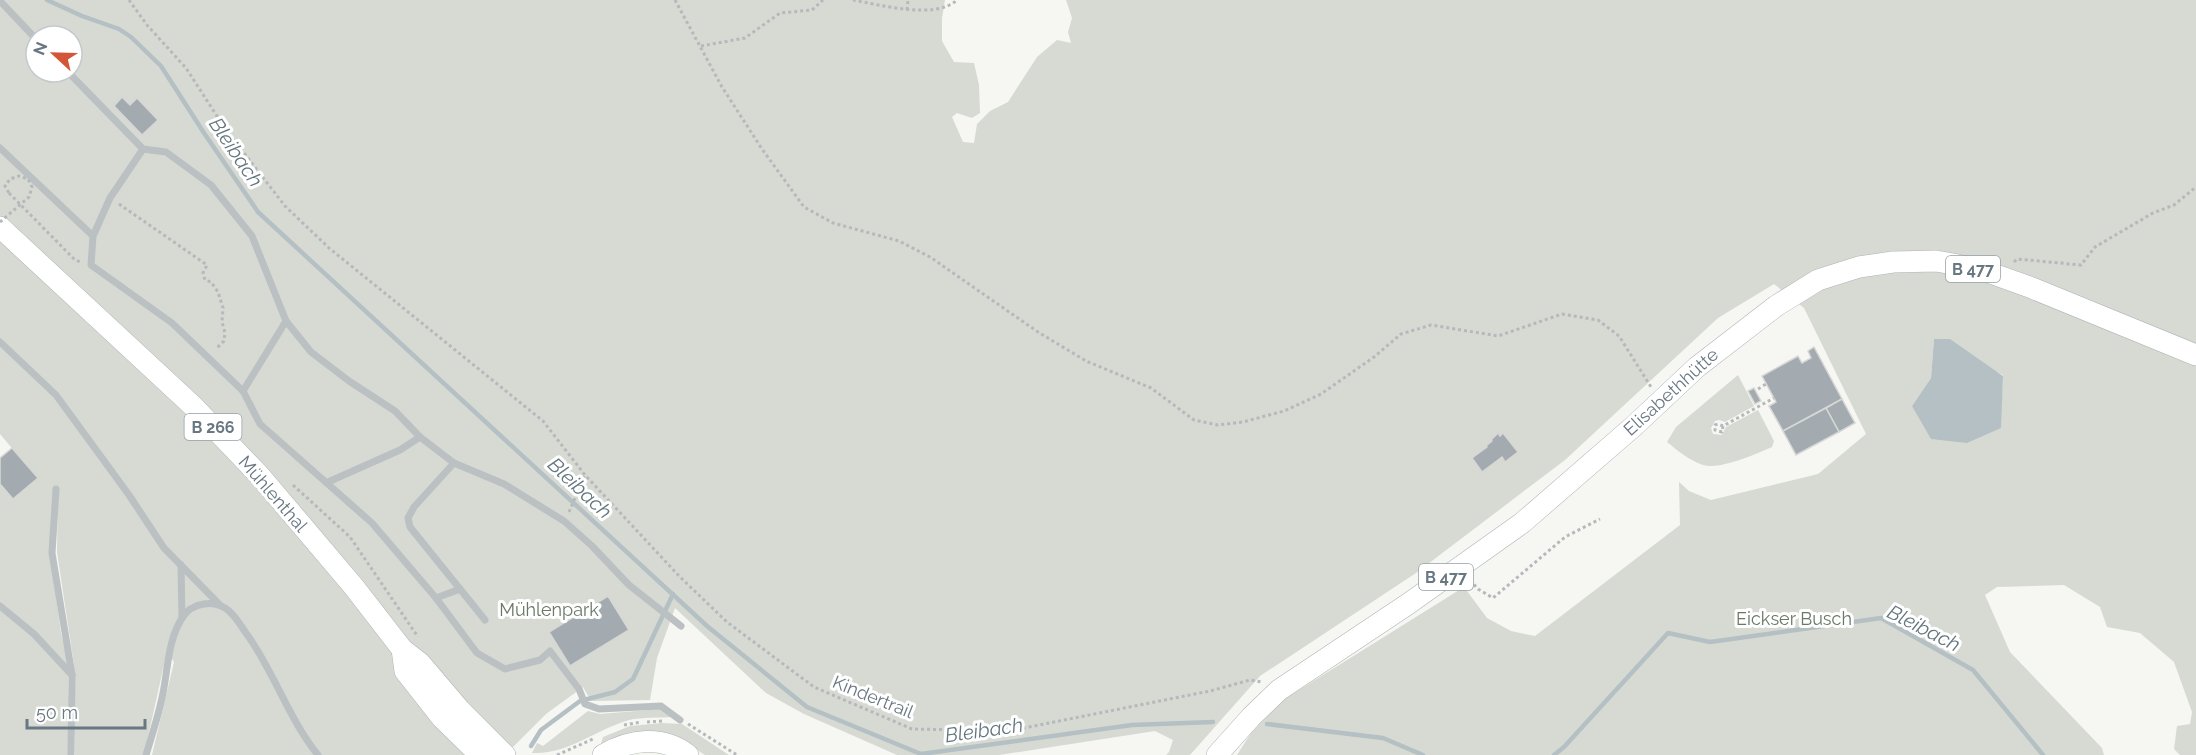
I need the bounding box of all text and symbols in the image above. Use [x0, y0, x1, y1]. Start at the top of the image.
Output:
north arrow [24, 24, 84, 84]
text: N [29, 39, 52, 58]
water label: Bleibach [204, 113, 268, 191]
road number: B 477 [1946, 256, 2000, 282]
street label: Elisabethhütte [1619, 343, 1723, 440]
road number: B 266 [184, 414, 242, 440]
street label: Mühlenthal [235, 451, 312, 536]
water label: Bleibach [543, 452, 617, 524]
road number: B 477 [1419, 564, 1473, 590]
park label: Mühlenpark [499, 599, 599, 620]
water label: Bleibach [1884, 599, 1964, 657]
park label: Eickser Busch [1736, 608, 1852, 629]
street label: Kindertrail [830, 671, 917, 722]
scale bar [27, 692, 146, 730]
text: 50 m [36, 702, 78, 723]
water label: Bleibach [943, 713, 1025, 747]

